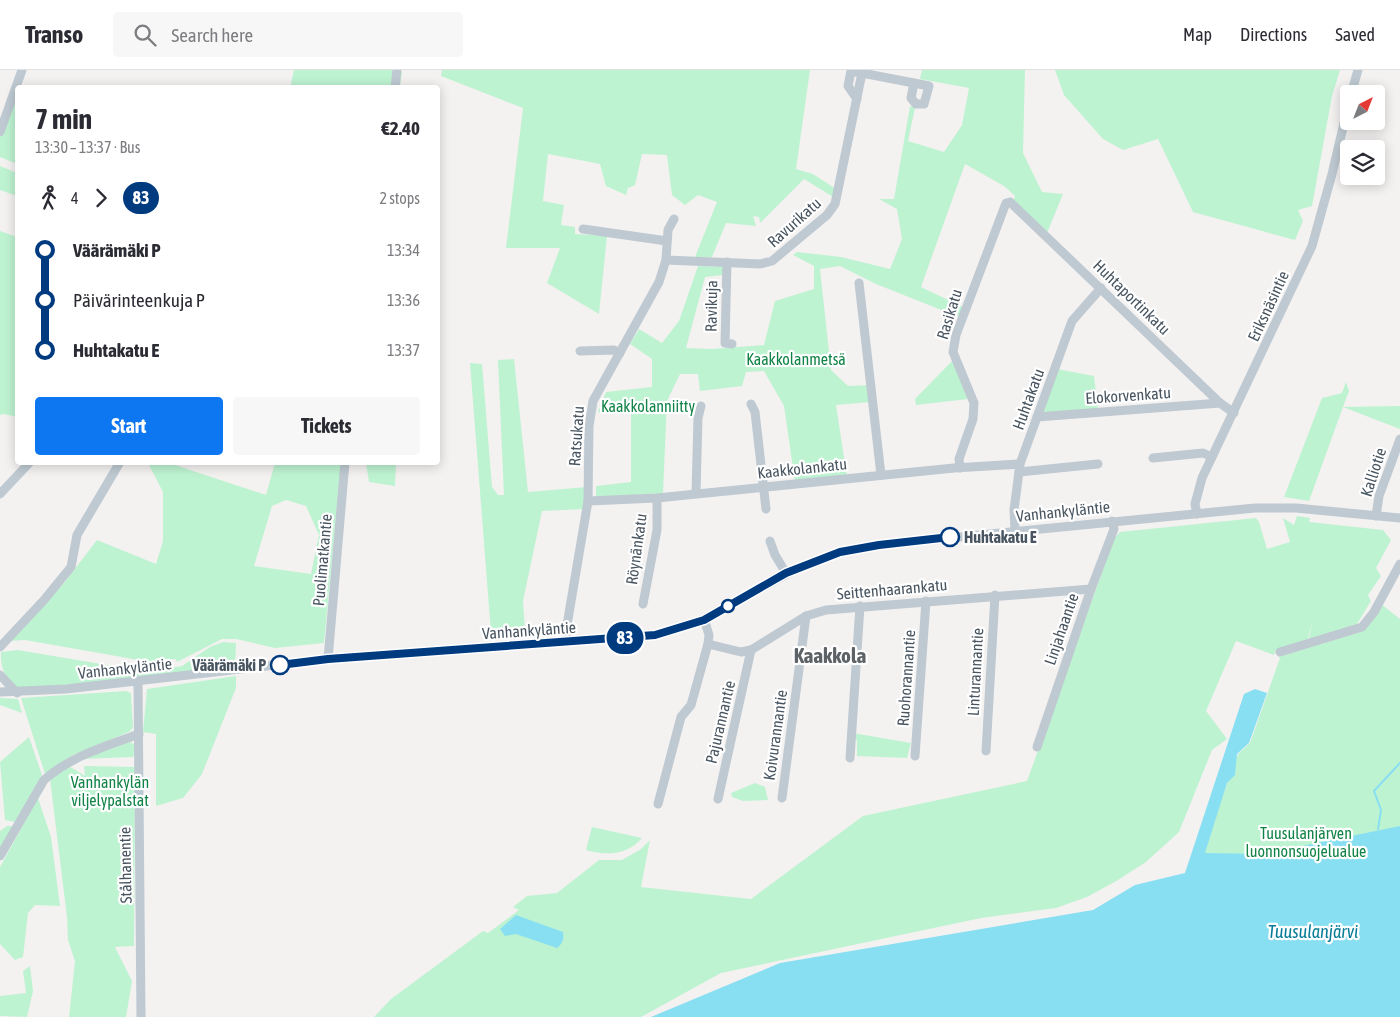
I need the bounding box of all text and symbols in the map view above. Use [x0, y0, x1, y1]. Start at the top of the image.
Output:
search box [113, 12, 463, 57]
text: Transo [25, 21, 83, 48]
icon: search [131, 21, 159, 49]
text: Search here [171, 24, 253, 46]
text: Map [1183, 24, 1212, 45]
text: Directions [1240, 24, 1307, 45]
text: Saved [1335, 24, 1375, 45]
north arrow [1340, 85, 1385, 130]
map controls [1340, 85, 1385, 185]
text: 7 min [35, 103, 92, 135]
text: €2.40 [381, 117, 420, 139]
text: 13:30 – 13:37 · Bus [35, 138, 140, 156]
button: layers [1340, 140, 1385, 185]
icon: walk [35, 184, 63, 212]
icon: forward [87, 184, 115, 212]
text: 83 [133, 187, 149, 208]
text: 4 [71, 189, 79, 207]
text: 2 stops [379, 189, 420, 207]
street label: Ravurikatu [764, 194, 824, 250]
text: Väärämäki P [73, 239, 161, 261]
text: 13:34 [387, 241, 420, 259]
street label: Huhtaportinkatu [1089, 256, 1174, 339]
street label: Eriksnäsintie [1244, 268, 1292, 344]
street label: Ravikuja [702, 280, 721, 332]
street label: Rasikatu [933, 287, 965, 341]
text: Päivärinteenkuja P [73, 289, 205, 311]
text: 13:36 [387, 291, 420, 309]
text: Huhtakatu E [73, 339, 159, 361]
text: 13:37 [387, 341, 420, 359]
park label: Kaakkolanmetsä [746, 350, 846, 368]
street label: Huhtakatu [1009, 366, 1047, 432]
street label: Elokorvenkatu [1085, 383, 1171, 407]
button: Start [35, 397, 223, 455]
button: Tickets [233, 397, 420, 455]
park label: Kaakkolanniitty [601, 397, 695, 416]
street label: Ratsukatu [565, 405, 587, 467]
street label: Kalliotie [1357, 445, 1389, 499]
street label: Kaakkolankatu [756, 454, 848, 482]
street label: Vanhankyläntie [1015, 497, 1111, 526]
street label: Röynänkatu [622, 512, 651, 586]
street label: Puolimatkantie [309, 513, 335, 607]
marker: Huhtakatu E [940, 527, 960, 547]
place label: Huhtakatu E [964, 528, 1037, 546]
street label: Seittenhaarankatu [836, 575, 948, 603]
street label: Linjahaantie [1040, 591, 1083, 668]
unlabelled marker [721, 599, 735, 613]
street label: Vanhankyläntie [481, 618, 577, 643]
line badge: 83 [602, 622, 648, 654]
text: 83 [617, 627, 633, 648]
street label: Linturannantie [964, 628, 986, 716]
street label: Ruohorannantie [894, 629, 918, 727]
district label: Kaakkola [794, 643, 867, 667]
street label: Vanhankyläntie [77, 654, 173, 683]
marker: Väärämäki P [270, 655, 290, 675]
place label: Väärämäki P [191, 656, 266, 674]
street label: Pajurannantie [702, 679, 739, 765]
street label: Koivurannantie [760, 689, 790, 781]
park label: Vanhankylän viljelypalstat [71, 773, 149, 810]
park label: Tuusulanjärven luonnonsuojelualue [1246, 824, 1366, 861]
street label: Stålhanentie [115, 827, 135, 903]
water label: Tuusulanjärvi [1268, 921, 1358, 942]

